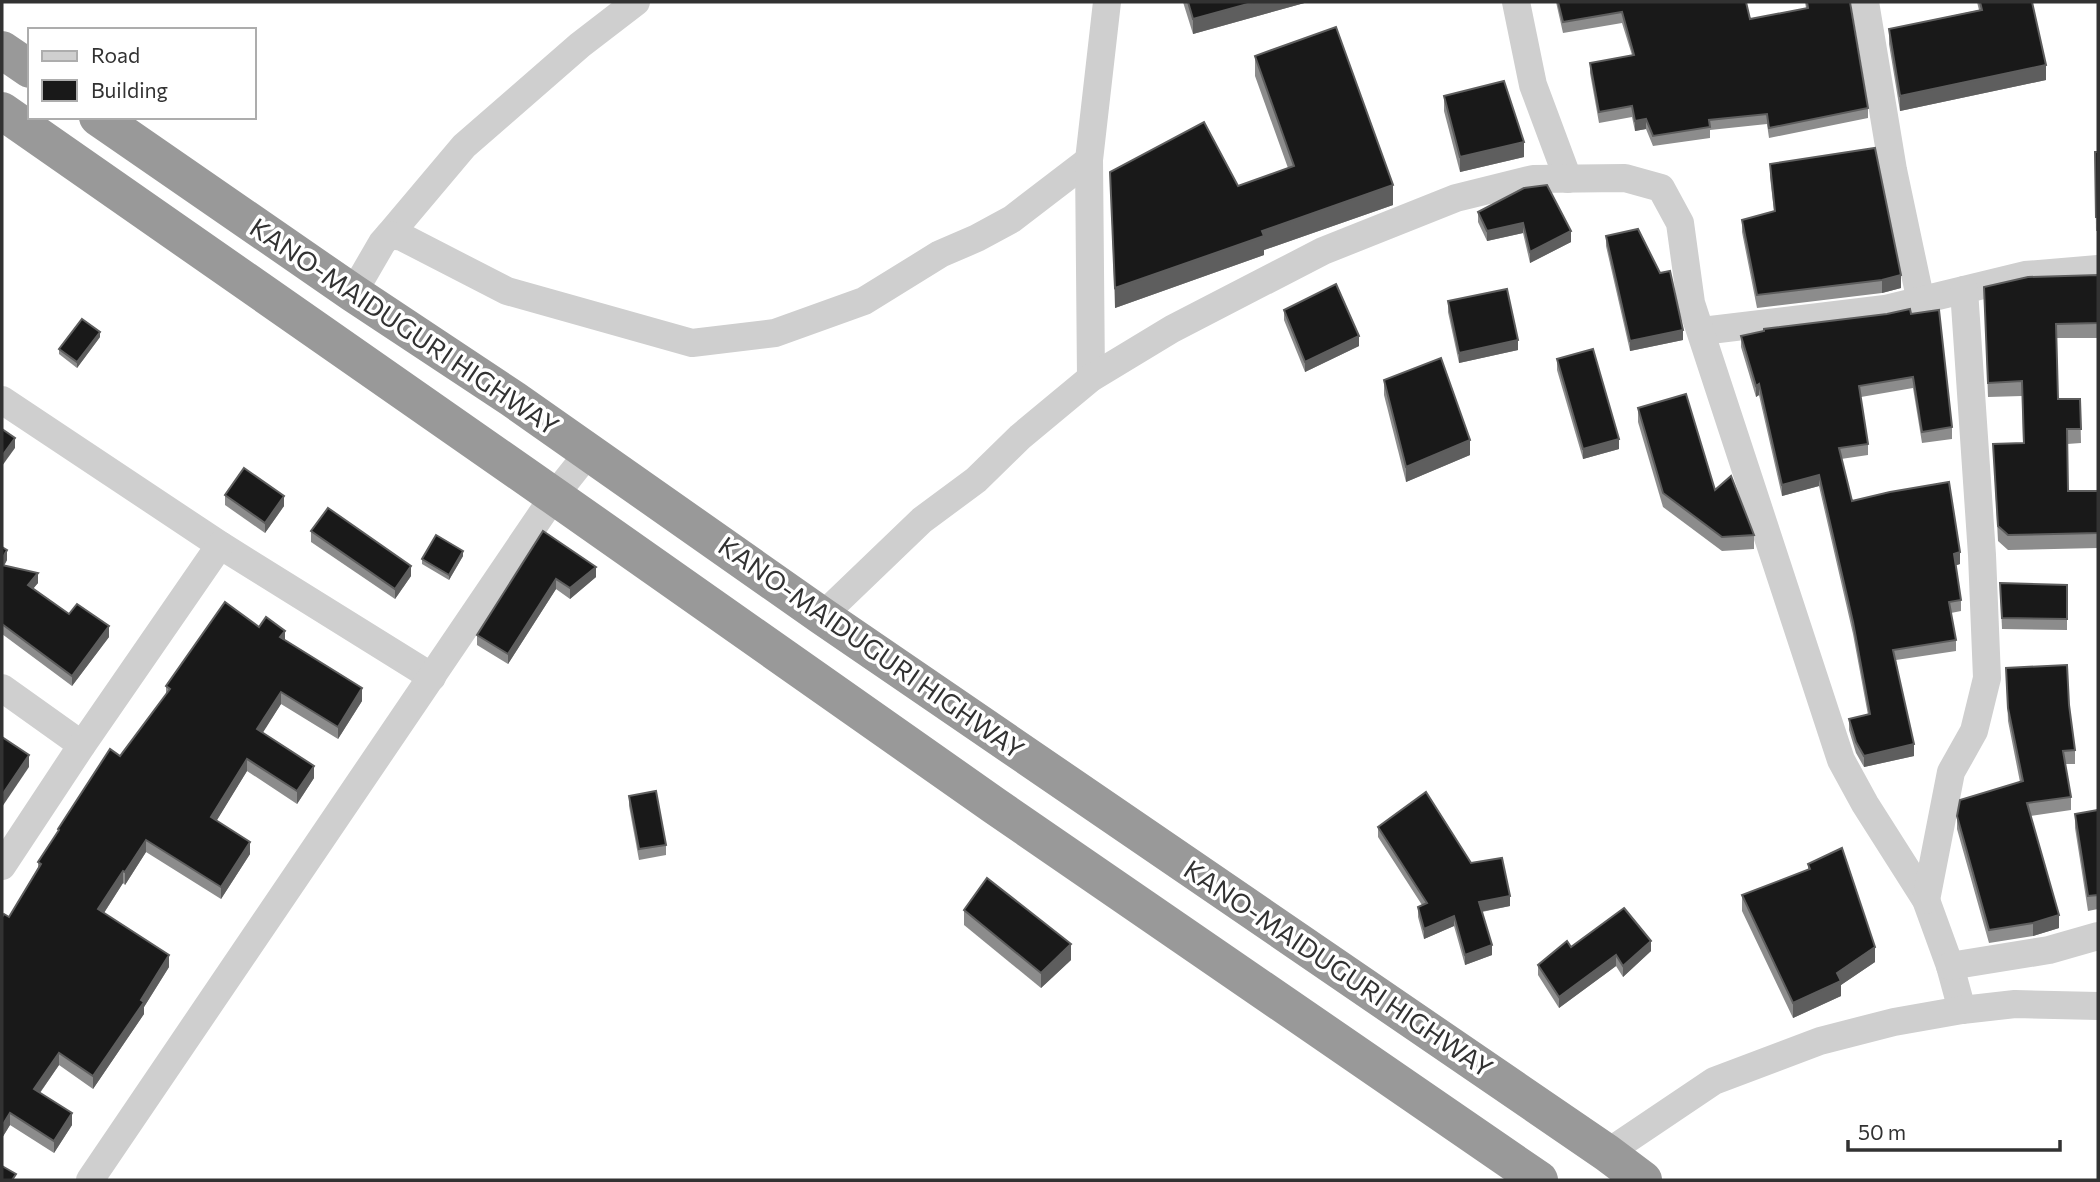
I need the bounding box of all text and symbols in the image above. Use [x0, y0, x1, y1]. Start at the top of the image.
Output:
legend [28, 28, 256, 119]
text: Road [91, 42, 140, 67]
text: Building [91, 77, 168, 102]
street label: KANO-MAIDUGURI HIGHWAY [245, 211, 565, 441]
street label: KANO-MAIDUGURI HIGHWAY [713, 529, 1031, 764]
street label: KANO-MAIDUGURI HIGHWAY [1179, 853, 1499, 1083]
scale bar [1848, 1108, 2060, 1152]
text: 50 m [1858, 1119, 1906, 1144]

